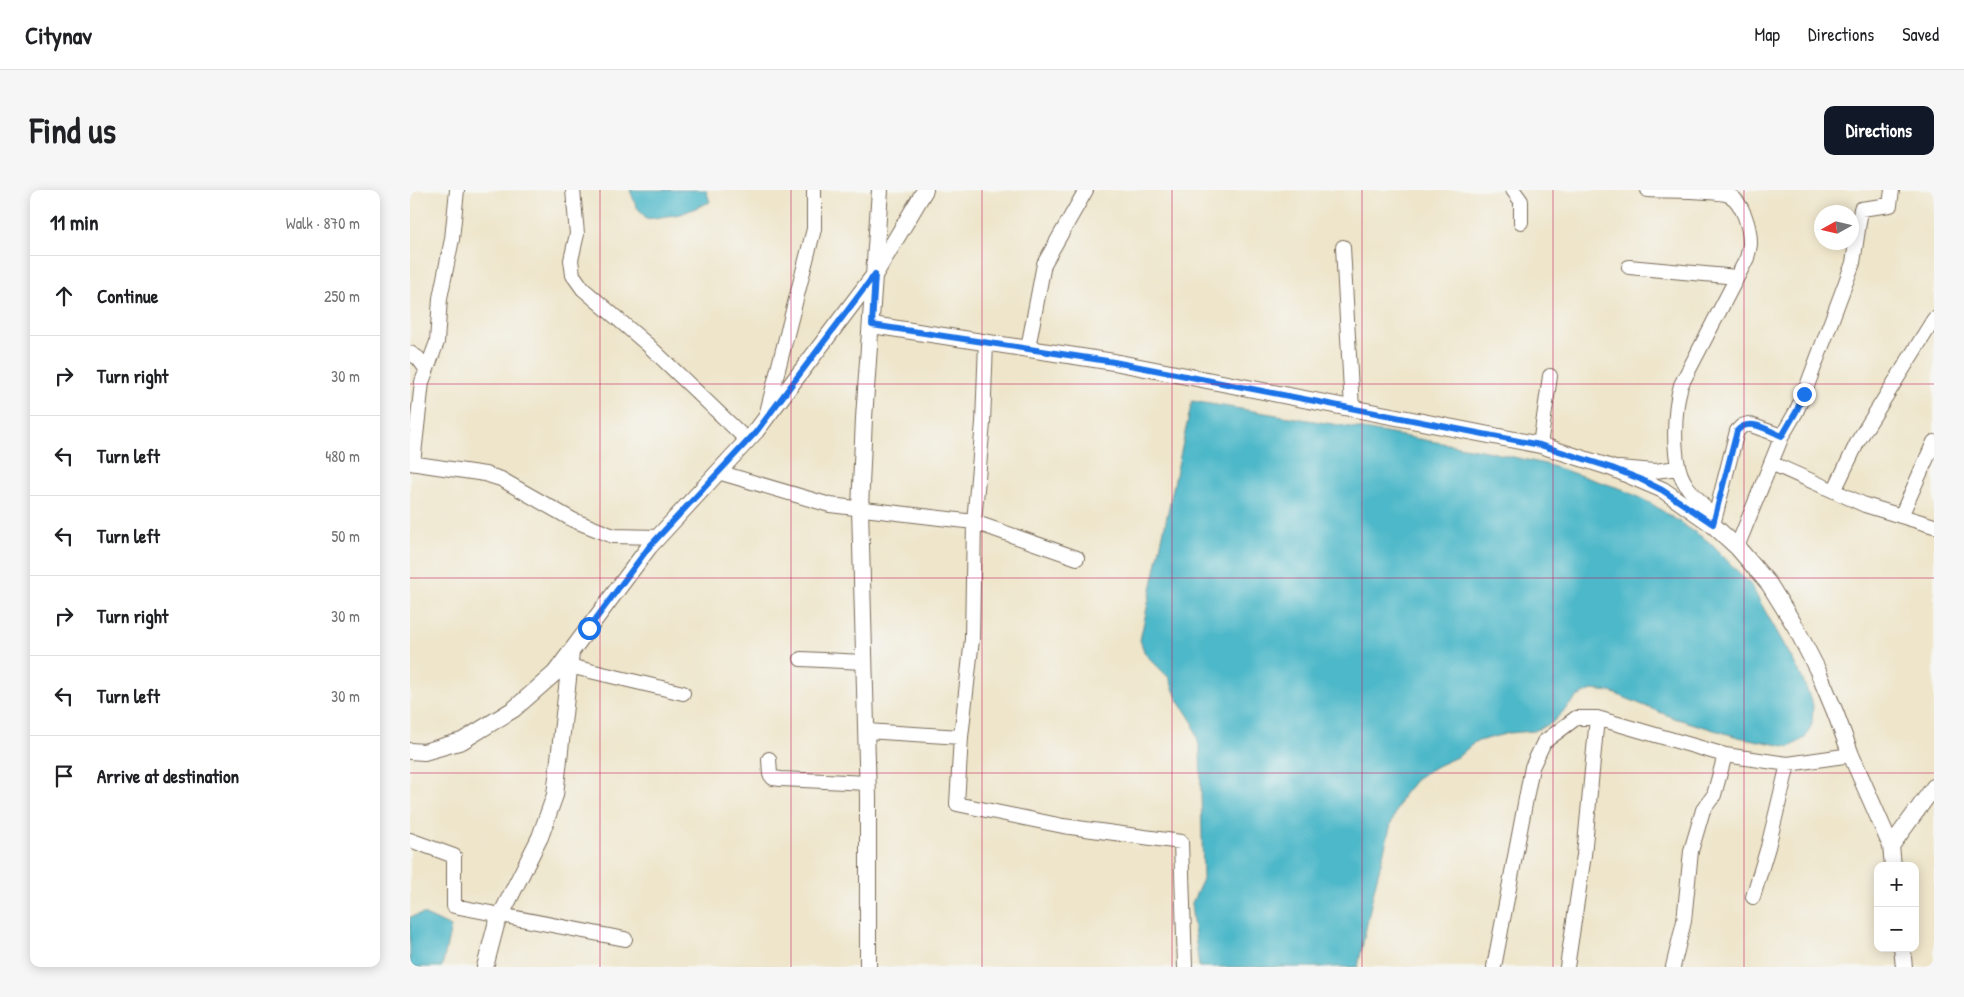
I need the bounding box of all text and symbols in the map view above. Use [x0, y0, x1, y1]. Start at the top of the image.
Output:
text: Citynav [25, 19, 92, 51]
text: Map [1755, 22, 1780, 47]
text: Directions [1808, 22, 1874, 47]
text: Saved [1902, 22, 1939, 47]
button: Directions [1824, 106, 1934, 155]
text: Find us [30, 107, 116, 154]
north arrow [1814, 205, 1859, 250]
text: 11 min [50, 208, 99, 237]
text: Walk · 870 m [286, 212, 360, 234]
icon: ahead [50, 282, 78, 310]
text: Continue [97, 283, 158, 309]
text: 250 m [324, 285, 360, 307]
icon: right [50, 362, 78, 390]
text: Turn right [97, 363, 168, 389]
text: 30 m [331, 365, 360, 387]
route end [1793, 383, 1816, 406]
icon: left [50, 442, 78, 470]
text: Turn left [97, 443, 160, 469]
text: 480 m [325, 445, 360, 467]
icon: left [50, 522, 78, 550]
text: Turn left [97, 523, 160, 549]
text: 50 m [332, 525, 360, 547]
icon: right [50, 602, 78, 630]
text: Turn right [97, 603, 168, 629]
text: 30 m [331, 605, 360, 627]
route start [578, 617, 601, 640]
icon: left [50, 682, 78, 710]
text: Turn left [97, 683, 160, 709]
text: 30 m [331, 685, 360, 707]
icon: arrive [50, 762, 78, 790]
text: Arrive at destination [97, 763, 239, 789]
map controls [1874, 862, 1919, 952]
button: + [1874, 862, 1919, 907]
button: − [1874, 907, 1919, 952]

